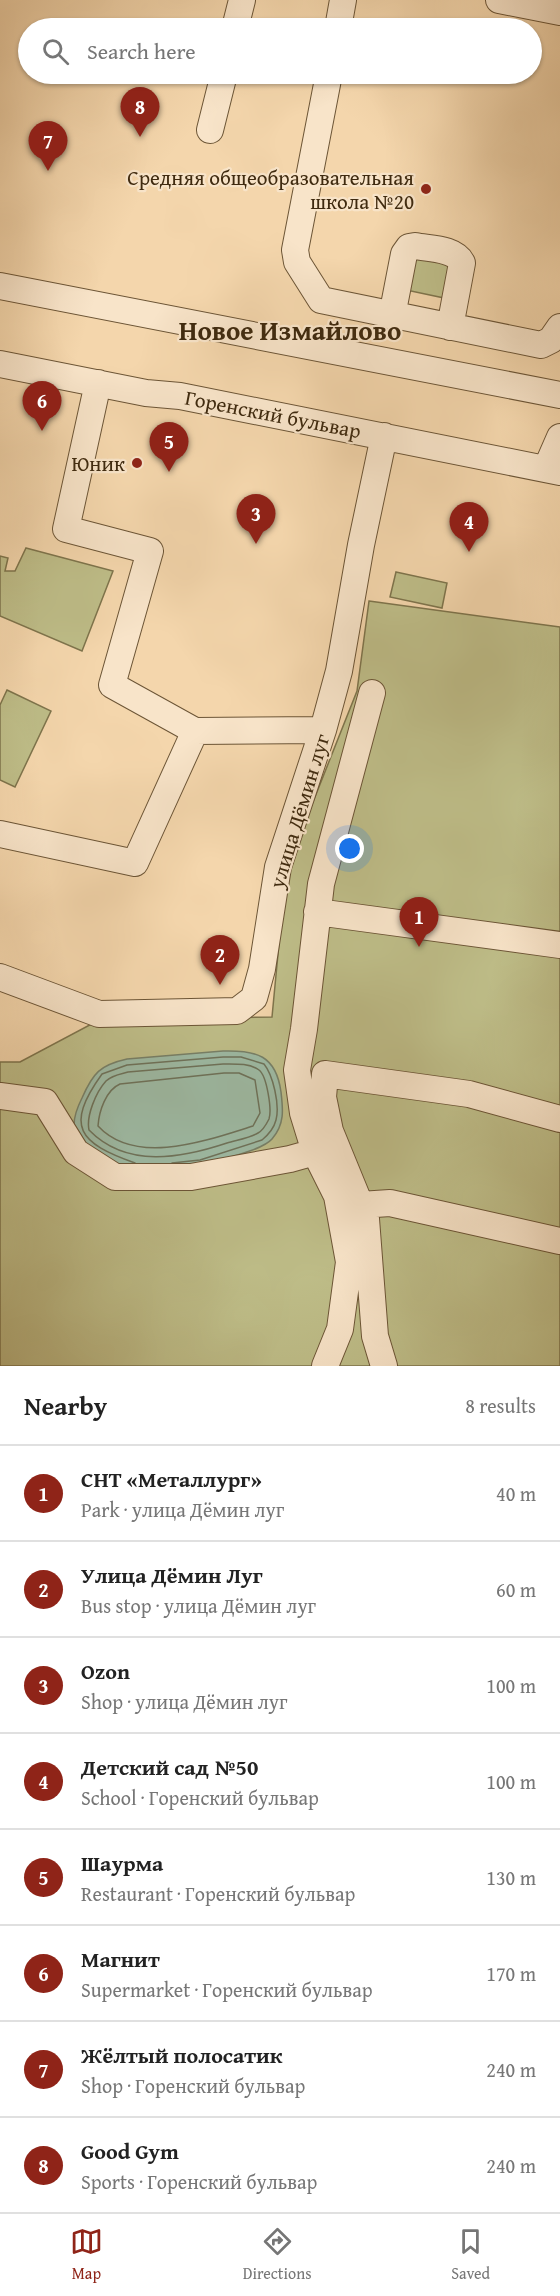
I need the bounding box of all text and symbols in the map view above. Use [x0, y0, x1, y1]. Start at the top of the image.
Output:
search box [18, 18, 542, 84]
icon: search [39, 35, 72, 68]
text: Search here [87, 35, 196, 67]
pin: 8 [120, 88, 160, 137]
pin: 7 [28, 122, 68, 171]
place label: Средняя общеобразовательная школа №20 [127, 162, 414, 217]
marker: Средняя общеобразовательная школа №20 [419, 182, 433, 196]
district label: Новое Измайлово [179, 310, 401, 350]
pin: 6 [22, 382, 62, 431]
street label: Горенский бульвар [182, 382, 364, 446]
pin: 5 [150, 422, 188, 472]
place label: Юник [71, 448, 125, 479]
marker: Юник [130, 456, 144, 470]
pin: 3 [236, 494, 276, 544]
pin: 4 [450, 502, 488, 552]
street label: улица Дёмин луг [260, 730, 337, 893]
your location [335, 834, 364, 863]
pin: 1 [400, 898, 438, 947]
pin: 2 [200, 936, 240, 985]
text: Nearby [24, 1386, 107, 1425]
text: 8 results [465, 1391, 536, 1420]
text: СНТ «Металлург» [81, 1463, 262, 1495]
text: 1 [38, 1479, 49, 1508]
text: 40 m [496, 1479, 536, 1508]
text: Park · улица Дёмин луг [81, 1495, 284, 1524]
text: Улица Дёмин Луг [81, 1559, 263, 1591]
text: 2 [38, 1575, 49, 1604]
text: 60 m [496, 1575, 536, 1604]
text: Bus stop · улица Дёмин луг [81, 1591, 316, 1620]
text: Ozon [81, 1655, 130, 1687]
text: 3 [38, 1671, 49, 1700]
text: 100 m [486, 1671, 536, 1700]
text: Shop · улица Дёмин луг [81, 1687, 288, 1716]
text: Детский сад №50 [81, 1751, 258, 1783]
text: 4 [38, 1767, 49, 1796]
text: 100 m [486, 1767, 536, 1796]
text: School · Горенский бульвар [81, 1783, 319, 1812]
text: Шаурма [81, 1847, 163, 1879]
text: 5 [38, 1863, 49, 1892]
text: 130 m [486, 1863, 536, 1892]
text: Restaurant · Горенский бульвар [81, 1879, 355, 1908]
text: Магнит [81, 1943, 160, 1975]
text: 6 [38, 1959, 49, 1988]
text: 170 m [486, 1959, 536, 1988]
text: Supermarket · Горенский бульвар [81, 1975, 373, 2004]
text: Жёлтый полосатик [81, 2039, 283, 2071]
text: 7 [38, 2055, 49, 2084]
text: 240 m [486, 2055, 536, 2084]
text: Shop · Горенский бульвар [81, 2071, 305, 2100]
text: Good Gym [81, 2135, 179, 2167]
text: 8 [38, 2151, 49, 2180]
text: 240 m [486, 2151, 536, 2180]
text: Sports · Горенский бульвар [81, 2167, 317, 2196]
tab: Map [70, 2225, 103, 2285]
tab: Directions [243, 2225, 312, 2285]
tab: Saved [451, 2225, 490, 2285]

